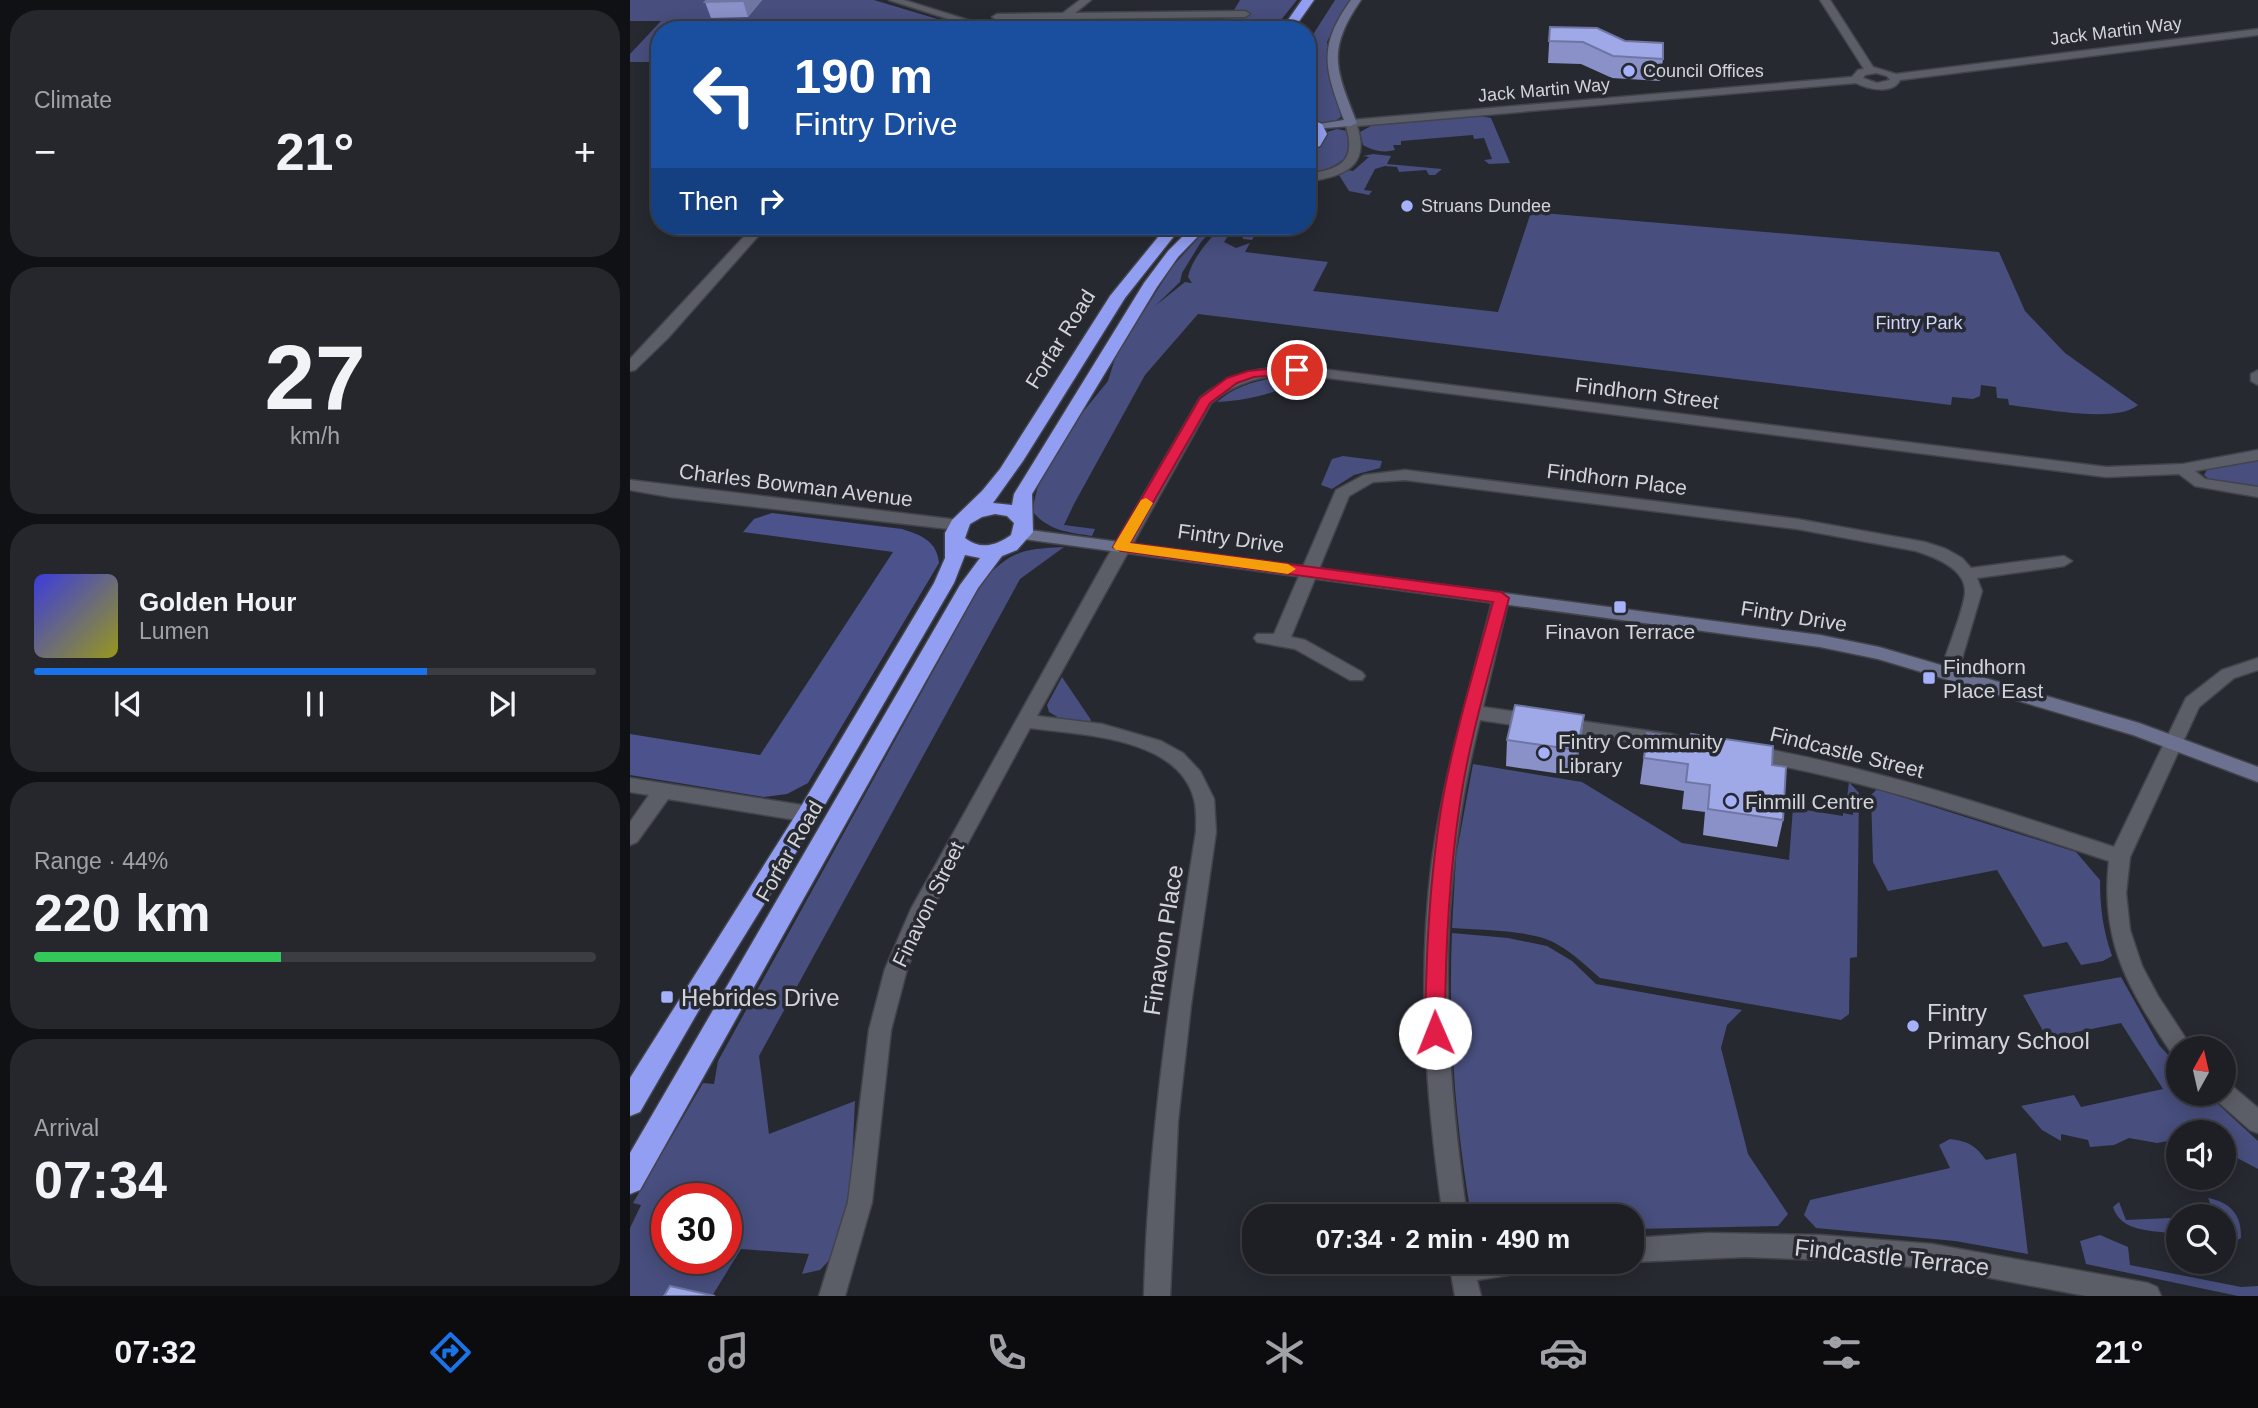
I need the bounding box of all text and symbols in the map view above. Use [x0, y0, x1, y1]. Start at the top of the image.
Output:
street label: Jack Martin Way [2049, 13, 2183, 49]
icon: left [679, 49, 770, 140]
text: 190 m [794, 49, 933, 103]
place label: Council Offices [1643, 61, 1764, 81]
marker: Council Offices [1621, 63, 1637, 79]
street label: Jack Martin Way [1477, 74, 1611, 106]
text: Climate [34, 87, 112, 113]
text: Fintry Drive [794, 106, 958, 142]
text: 21° [276, 123, 354, 181]
text: − [34, 131, 56, 173]
text: + [574, 131, 596, 173]
icon: right [752, 182, 790, 220]
text: Then [679, 186, 738, 216]
place label: Struans Dundee [1421, 196, 1551, 216]
marker: Struans Dundee [1399, 198, 1415, 214]
street label: Forfar Road [1021, 285, 1099, 393]
park label: Fintry Park [1875, 313, 1964, 333]
text: 27 [264, 327, 366, 428]
pin [1267, 340, 1327, 400]
icon: arrive [1278, 351, 1316, 389]
street label: Findhorn Street [1574, 373, 1720, 413]
text: km/h [290, 423, 340, 449]
street label: Charles Bowman Avenue [678, 459, 914, 511]
street label: Findhorn Place [1545, 459, 1689, 499]
street label: Fintry Drive [1176, 519, 1286, 557]
text: Golden Hour [139, 587, 296, 617]
street label: Fintry Drive [1739, 596, 1849, 636]
marker: Finavon Terrace [1612, 599, 1628, 615]
text: Lumen [139, 618, 209, 644]
place label: Finavon Terrace [1545, 620, 1695, 643]
place label: Findhorn Place East [1943, 655, 2044, 702]
marker: Findhorn Place East [1921, 670, 1937, 686]
icon: previous [109, 685, 147, 723]
icon: pause [296, 685, 334, 723]
icon: next [483, 685, 521, 723]
street label: Findcastle Street [1768, 722, 1926, 782]
place label: Fintry Community Library [1558, 730, 1723, 777]
marker: Fintry Community Library [1536, 745, 1552, 761]
place label: Finmill Centre [1745, 790, 1875, 813]
marker: Finmill Centre [1723, 793, 1739, 809]
street label: Forfar Road [751, 797, 827, 905]
street label: Finavon Street [888, 837, 968, 970]
text: Range · 44% [34, 848, 168, 874]
street label: Finavon Place [1138, 863, 1188, 1017]
text: 220 km [34, 884, 210, 942]
place label: Hebrides Drive [681, 984, 840, 1011]
marker: Hebrides Drive [659, 989, 675, 1005]
position arrow [1398, 996, 1472, 1070]
place label: Fintry Primary School [1927, 999, 2090, 1054]
marker: Fintry Primary School [1905, 1018, 1921, 1034]
north arrow [2166, 1036, 2236, 1106]
map controls [2166, 1036, 2236, 1274]
text: Arrival [34, 1115, 99, 1141]
button: sound [2166, 1120, 2236, 1190]
text: 07:34 [34, 1151, 167, 1209]
speed limit sign: 30 [651, 1183, 742, 1274]
button: search [2166, 1204, 2236, 1274]
text: 07:34 · 2 min · 490 m [1316, 1224, 1570, 1254]
street label: Findcastle Terrace [1793, 1233, 1991, 1281]
icon: directions [426, 1328, 475, 1377]
icon: music [704, 1328, 753, 1377]
icon: phone [982, 1328, 1031, 1377]
icon: climate [1260, 1328, 1309, 1377]
icon: car [1539, 1328, 1588, 1377]
icon: filters [1817, 1328, 1866, 1377]
text: 07:32 [115, 1334, 196, 1370]
text: 21° [2095, 1334, 2143, 1370]

